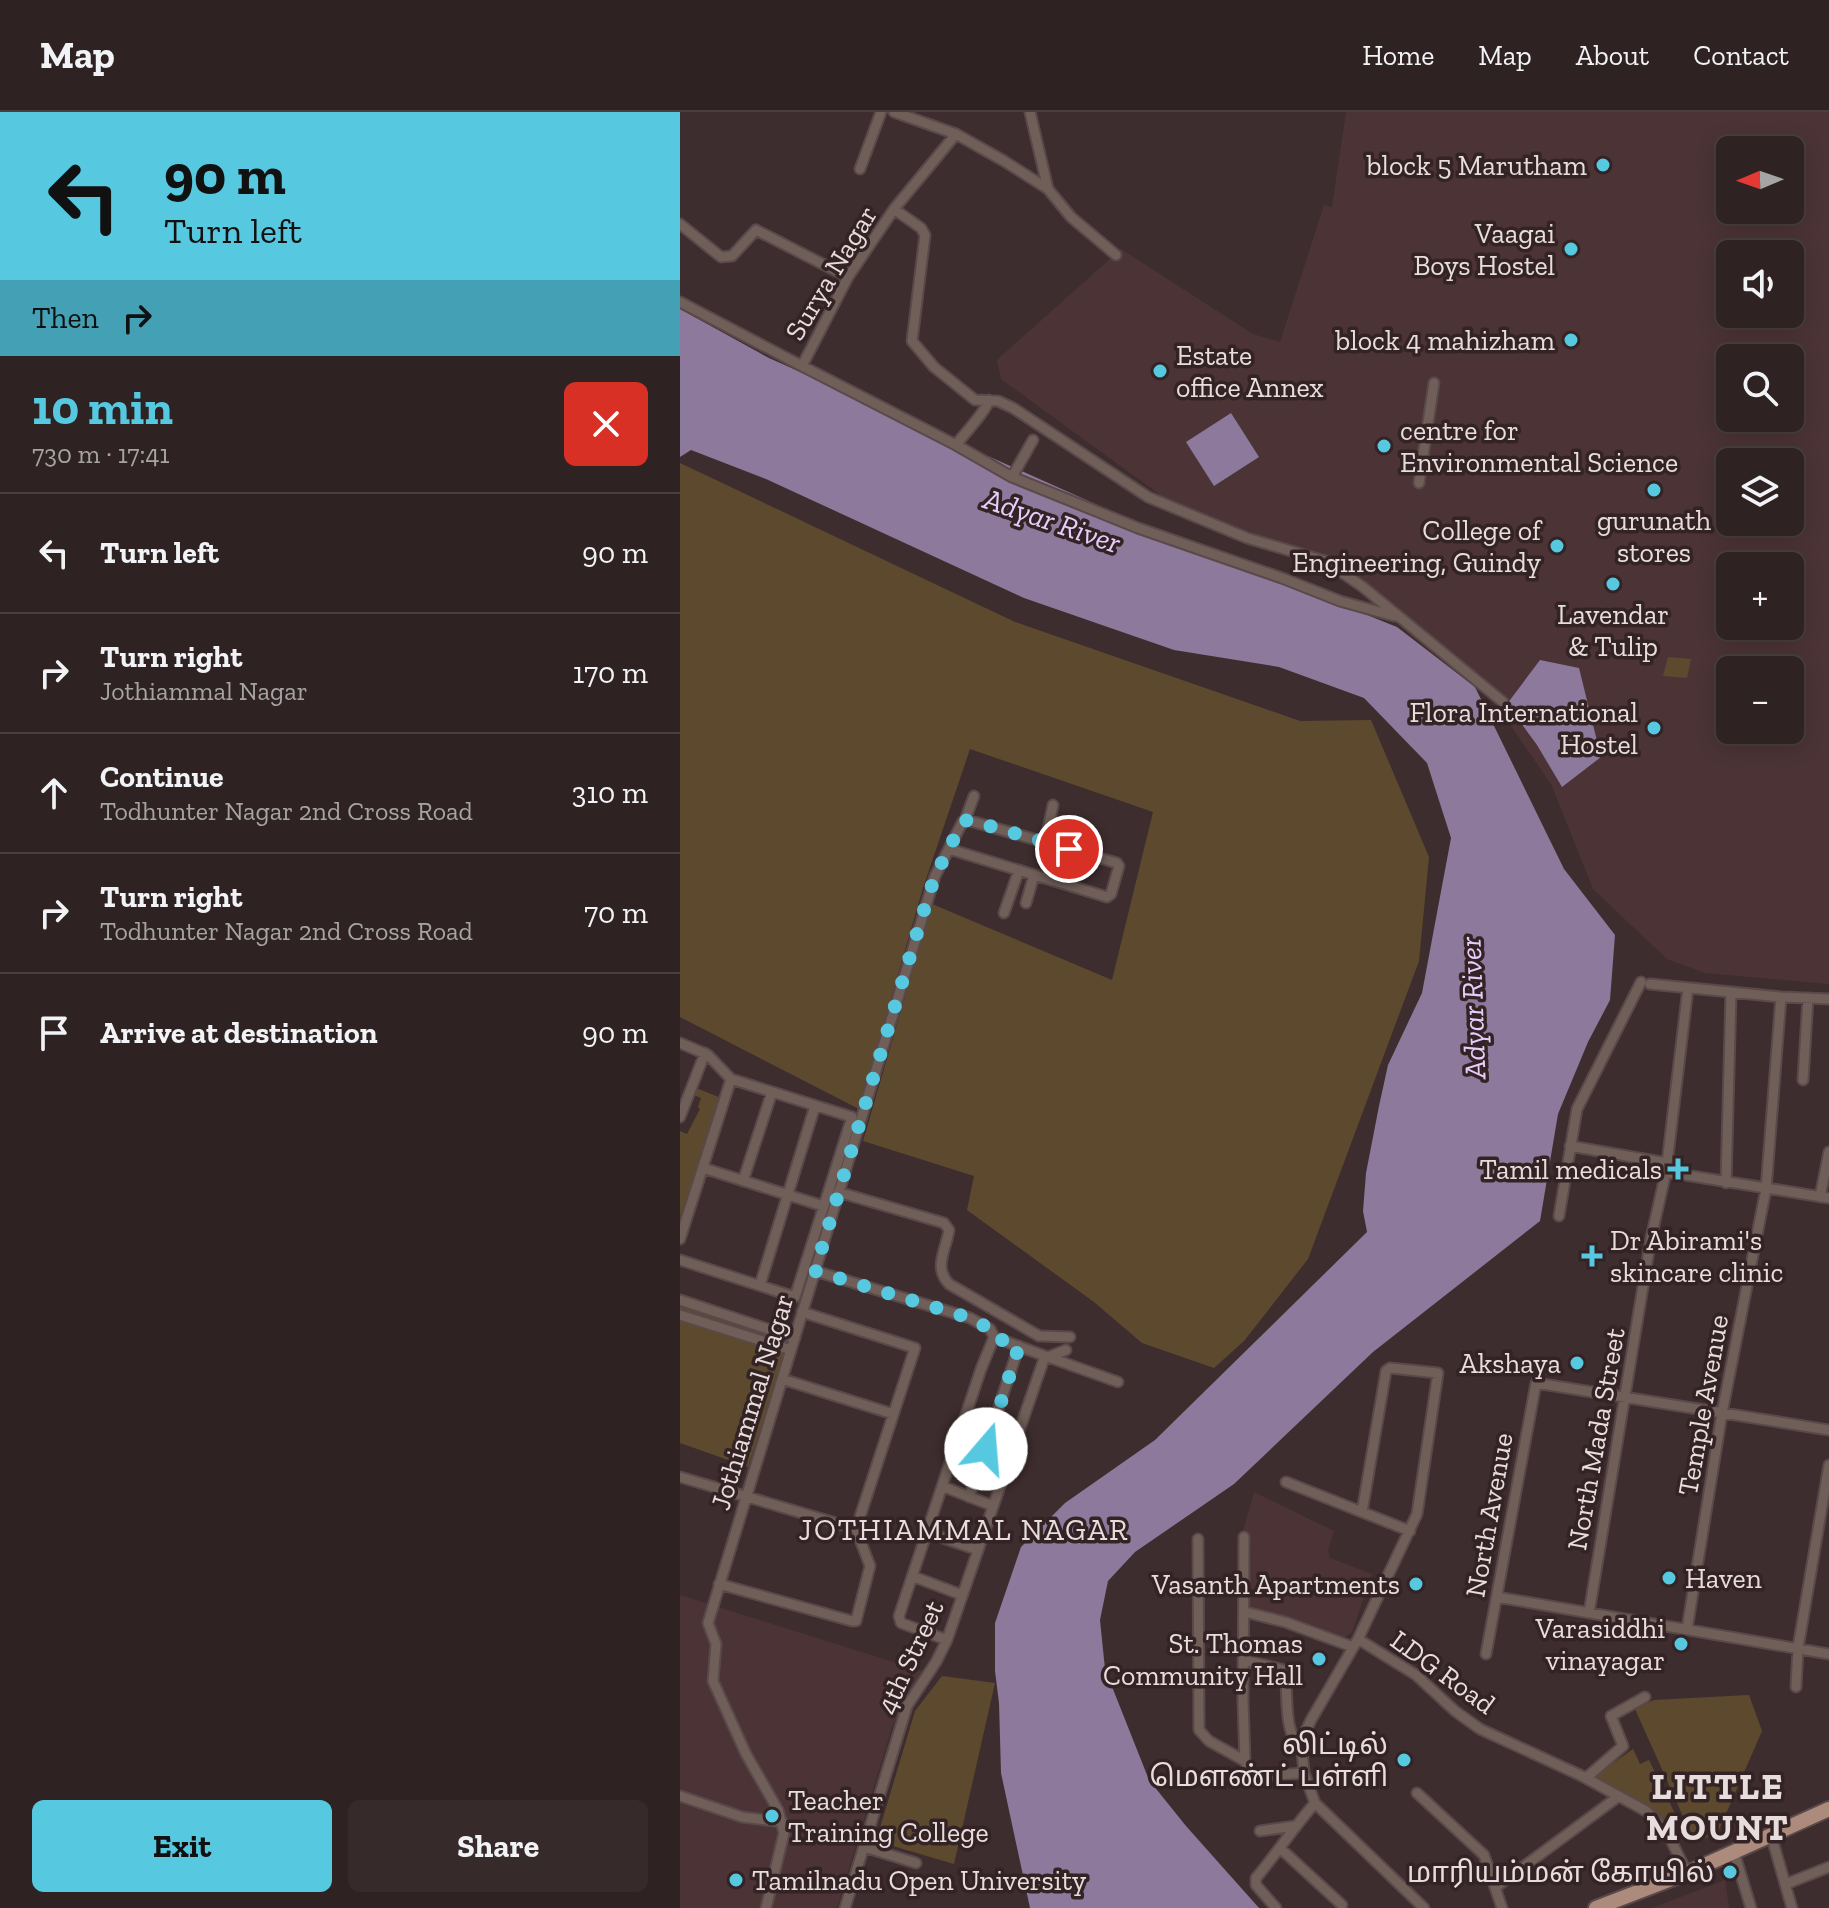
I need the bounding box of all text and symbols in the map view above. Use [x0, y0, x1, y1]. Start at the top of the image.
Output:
text: Map [40, 32, 115, 78]
text: Home [1362, 39, 1434, 72]
text: Map [1478, 39, 1532, 72]
text: About [1576, 39, 1649, 72]
text: Contact [1693, 39, 1789, 72]
north arrow [1716, 136, 1804, 224]
map controls [1716, 136, 1804, 744]
text: 90 m [164, 141, 286, 208]
icon: left [32, 144, 136, 248]
place label: block 5 Marutham [1366, 149, 1587, 182]
marker: block 5 Marutham [1594, 156, 1612, 174]
street label: Surya Nagar [778, 200, 884, 346]
text: Turn left [164, 209, 302, 252]
place label: Vaagai Boys Hostel [1413, 217, 1555, 282]
marker: Vaagai Boys Hostel [1562, 240, 1580, 258]
button: sound [1716, 240, 1804, 328]
icon: right [115, 296, 159, 340]
text: Then [32, 300, 99, 336]
place label: block 4 mahizham [1334, 324, 1555, 357]
marker: block 4 mahizham [1562, 331, 1580, 349]
place label: Estate office Annex [1176, 339, 1324, 404]
button: search [1716, 344, 1804, 432]
marker: Estate office Annex [1151, 362, 1169, 380]
text: 10 min [32, 379, 173, 436]
button: close [564, 382, 648, 466]
place label: centre for Environmental Science [1400, 414, 1678, 479]
marker: centre for Environmental Science [1375, 437, 1393, 455]
text: 730 m · 17:41 [32, 438, 169, 470]
button: layers [1716, 448, 1804, 536]
water label: Adyar River [978, 480, 1126, 561]
marker: gurunath stores [1645, 481, 1663, 499]
place label: gurunath stores [1597, 504, 1711, 569]
place label: College of Engineering, Guindy [1292, 514, 1543, 579]
icon: left [32, 531, 76, 575]
text: Turn left [100, 535, 219, 571]
text: 90 m [582, 535, 648, 571]
marker: College of Engineering, Guindy [1548, 537, 1566, 555]
button: + [1716, 552, 1804, 640]
marker: Lavendar & Tulip [1604, 575, 1622, 593]
place label: Lavendar & Tulip [1557, 598, 1669, 663]
text: Turn right [100, 639, 242, 675]
icon: right [32, 651, 76, 695]
text: 170 m [573, 655, 648, 691]
button: − [1716, 656, 1804, 744]
text: Jothiammal Nagar [100, 675, 308, 707]
place label: Flora International Hostel [1409, 696, 1638, 761]
marker: Flora International Hostel [1645, 719, 1663, 737]
text: Continue [100, 759, 224, 795]
icon: ahead [32, 771, 76, 815]
text: 310 m [572, 775, 648, 811]
text: Todhunter Nagar 2nd Cross Road [100, 795, 473, 827]
pin [1035, 815, 1103, 883]
icon: arrive [1047, 827, 1091, 871]
text: Turn right [100, 879, 242, 915]
icon: right [32, 891, 76, 935]
text: 70 m [584, 895, 648, 931]
text: Todhunter Nagar 2nd Cross Road [100, 915, 473, 947]
water label: Adyar River [1453, 935, 1494, 1081]
icon: arrive [32, 1011, 76, 1055]
text: Arrive at destination [100, 1015, 377, 1051]
text: 90 m [582, 1015, 648, 1051]
place label: Tamil medicals [1479, 1153, 1662, 1186]
marker: Tamil medicals [1669, 1160, 1687, 1178]
place label: Dr Abirami's skincare clinic [1610, 1224, 1784, 1289]
marker: Dr Abirami's skincare clinic [1581, 1245, 1603, 1267]
street label: Jothiammal Nagar [704, 1290, 800, 1514]
street label: Temple Avenue [1671, 1312, 1735, 1498]
street label: North Mada Street [1560, 1325, 1632, 1553]
place label: Akshaya [1460, 1347, 1561, 1380]
marker: Akshaya [1568, 1354, 1586, 1372]
position arrow [944, 1407, 1028, 1491]
street label: North Avenue [1458, 1430, 1520, 1600]
district label: JOTHIAMMAL NAGAR [799, 1512, 1129, 1548]
place label: Haven [1685, 1562, 1762, 1595]
place label: Vasanth Apartments [1151, 1568, 1400, 1601]
marker: Haven [1660, 1569, 1678, 1587]
marker: Vasanth Apartments [1407, 1575, 1425, 1593]
street label: 4th Street [869, 1595, 951, 1719]
place label: Varasiddhi vinayagar [1534, 1612, 1665, 1677]
street label: LDG Road [1384, 1623, 1502, 1721]
place label: St. Thomas Community Hall [1103, 1627, 1303, 1692]
marker: Varasiddhi vinayagar [1672, 1635, 1690, 1653]
marker: St. Thomas Community Hall [1310, 1650, 1328, 1668]
place label: லிட்டில் மௌண்ட் பள்ளி [1150, 1728, 1388, 1793]
marker: லிட்டில் மௌண்ட் பள்ளி [1395, 1751, 1413, 1769]
district label: LITTLE MOUNT [1646, 1765, 1790, 1849]
place label: Teacher Training College [788, 1784, 989, 1849]
button: Exit [32, 1800, 332, 1892]
button: Share [348, 1800, 648, 1892]
marker: Teacher Training College [763, 1807, 781, 1825]
place label: மாரியம்மன் கோயில் [1407, 1856, 1714, 1889]
marker: மாரியம்மன் கோயில் [1721, 1863, 1739, 1881]
place label: Tamilnadu Open University [752, 1864, 1087, 1897]
marker: Tamilnadu Open University [727, 1871, 745, 1889]

